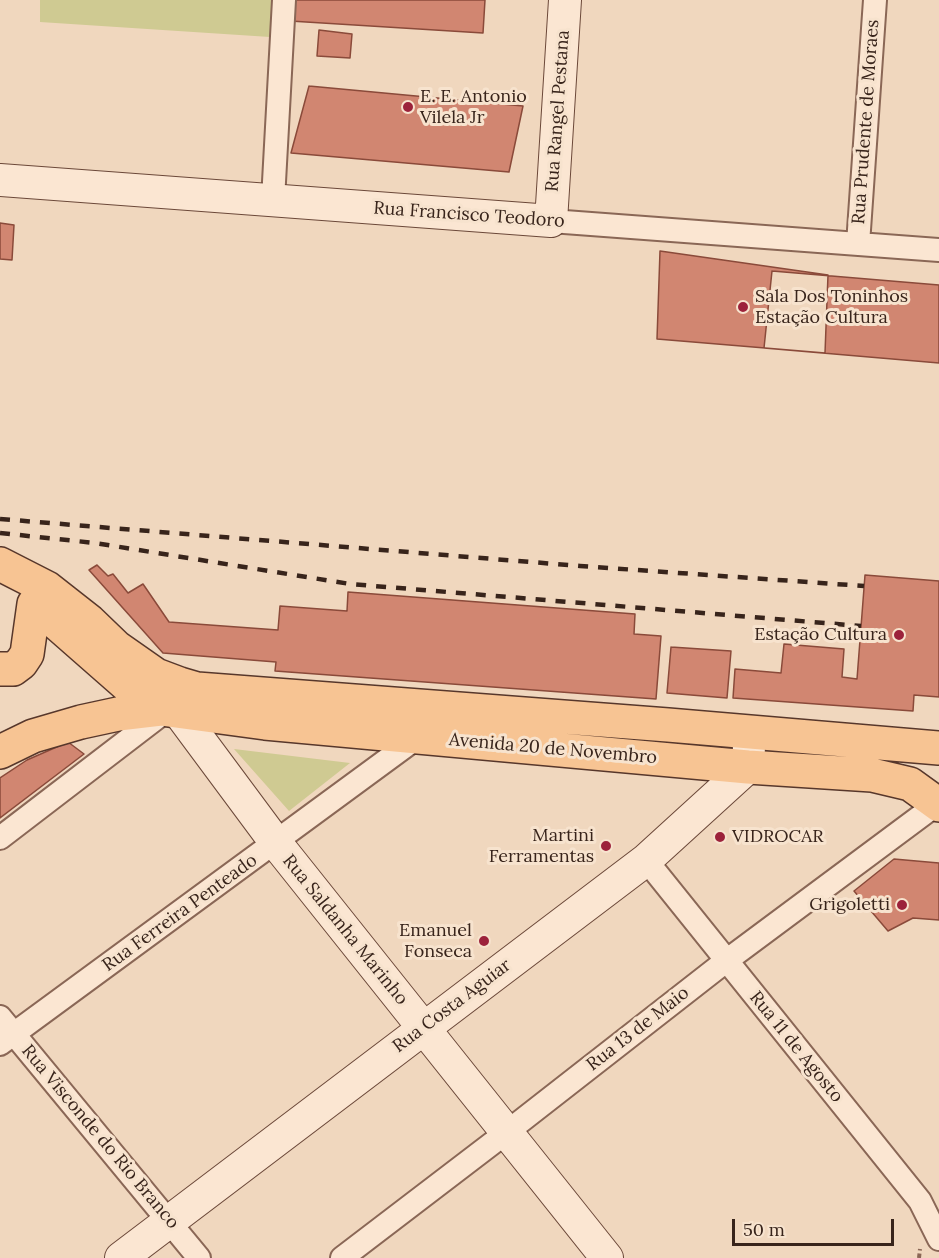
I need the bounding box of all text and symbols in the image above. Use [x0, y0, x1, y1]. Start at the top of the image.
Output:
street label: Rua Prudente de Moraes [848, 19, 884, 225]
street label: Rua Rangel Pestana [542, 29, 574, 193]
place label: E. E. Antonio Vilela Jr [420, 86, 527, 128]
marker: E. E. Antonio Vilela Jr [401, 100, 415, 114]
street label: Rua Francisco Teodoro [373, 198, 565, 232]
place label: Sala Dos Toninhos Estação Cultura [755, 286, 908, 328]
marker: Sala Dos Toninhos Estação Cultura [736, 300, 750, 314]
place label: Estação Cultura [754, 624, 887, 646]
marker: Estação Cultura [892, 628, 906, 642]
street label: Avenida 20 de Novembro [448, 729, 658, 769]
place label: Martini Ferramentas [489, 825, 594, 868]
place label: VIDROCAR [732, 826, 824, 848]
marker: VIDROCAR [713, 830, 727, 844]
marker: Martini Ferramentas [599, 839, 613, 853]
street label: Rua Ferreira Penteado [98, 850, 262, 976]
street label: Rua Saldanha Marinho [278, 850, 412, 1010]
place label: Grigoletti [809, 894, 890, 916]
marker: Grigoletti [895, 898, 909, 912]
place label: Emanuel Fonseca [399, 920, 472, 962]
marker: Emanuel Fonseca [477, 934, 491, 948]
street label: Rua Costa Aguiar [389, 954, 515, 1058]
street label: Rua 13 de Maio [582, 982, 694, 1076]
street label: Rua 11 de Agosto [745, 987, 847, 1107]
street label: Rua Visconde do Rio Branco [17, 1041, 183, 1233]
scale bar [735, 1207, 897, 1245]
text: 50 m [743, 1218, 785, 1241]

